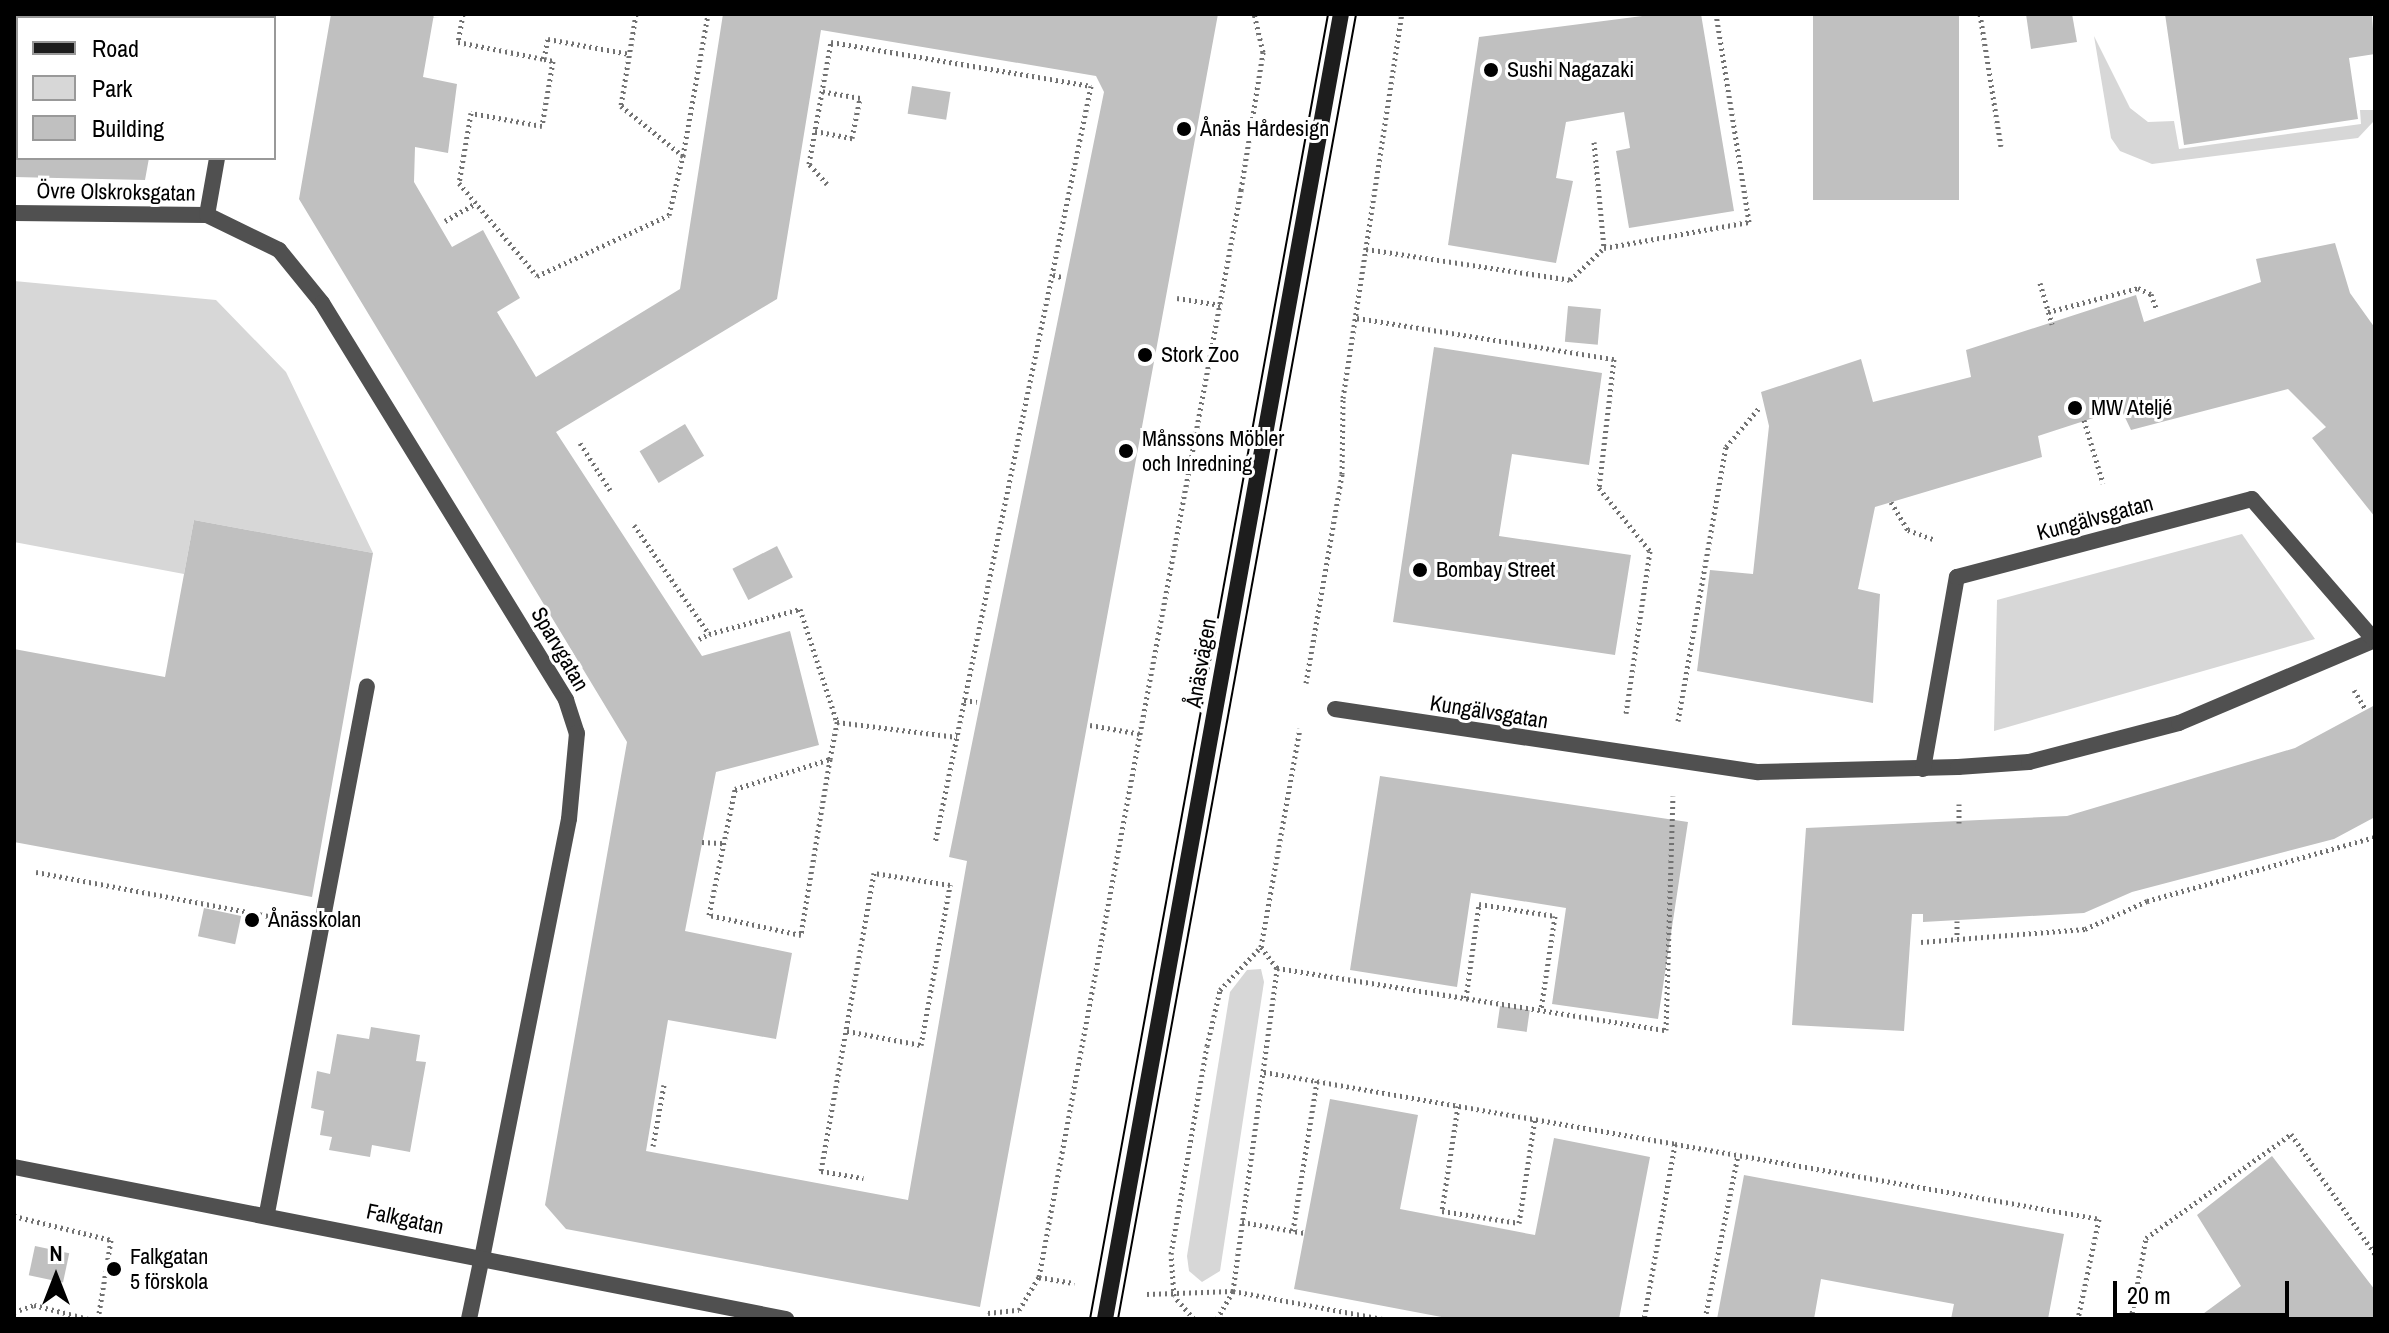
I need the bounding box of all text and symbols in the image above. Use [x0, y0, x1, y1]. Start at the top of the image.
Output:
legend [16, 16, 276, 160]
text: Road [92, 32, 139, 64]
place label: Sushi Nagazaki [1507, 57, 1634, 83]
marker: Sushi Nagazaki [1482, 61, 1500, 79]
text: Park [92, 72, 132, 104]
text: Building [92, 112, 164, 144]
place label: Ånäs Hårdesign [1200, 116, 1329, 142]
marker: Ånäs Hårdesign [1175, 120, 1193, 138]
street label: Övre Olskroksgatan [36, 177, 196, 207]
place label: Stork Zoo [1161, 342, 1239, 368]
marker: Stork Zoo [1136, 346, 1154, 364]
place label: MW Ateljé [2091, 395, 2173, 421]
marker: MW Ateljé [2066, 399, 2084, 417]
place label: Månssons Möbler och Inredning [1142, 425, 1284, 476]
marker: Månssons Möbler och Inredning [1117, 442, 1135, 460]
street label: Kungälvsgatan [2034, 490, 2156, 546]
place label: Bombay Street [1436, 557, 1555, 583]
marker: Bombay Street [1411, 561, 1429, 579]
street label: Sparvgatan [526, 602, 594, 696]
street label: Ånäsvägen [1180, 616, 1222, 710]
street label: Kungälvsgatan [1428, 690, 1550, 734]
place label: Ånässkolan [268, 907, 361, 933]
marker: Ånässkolan [243, 911, 261, 929]
street label: Falkgatan [364, 1198, 446, 1240]
north arrow [16, 1237, 96, 1317]
text: N [49, 1238, 63, 1268]
place label: Falkgatan 5 förskola [130, 1243, 208, 1294]
marker: Falkgatan 5 förskola [105, 1260, 123, 1278]
scale bar [2117, 1265, 2293, 1315]
text: 20 m [2127, 1279, 2171, 1311]

